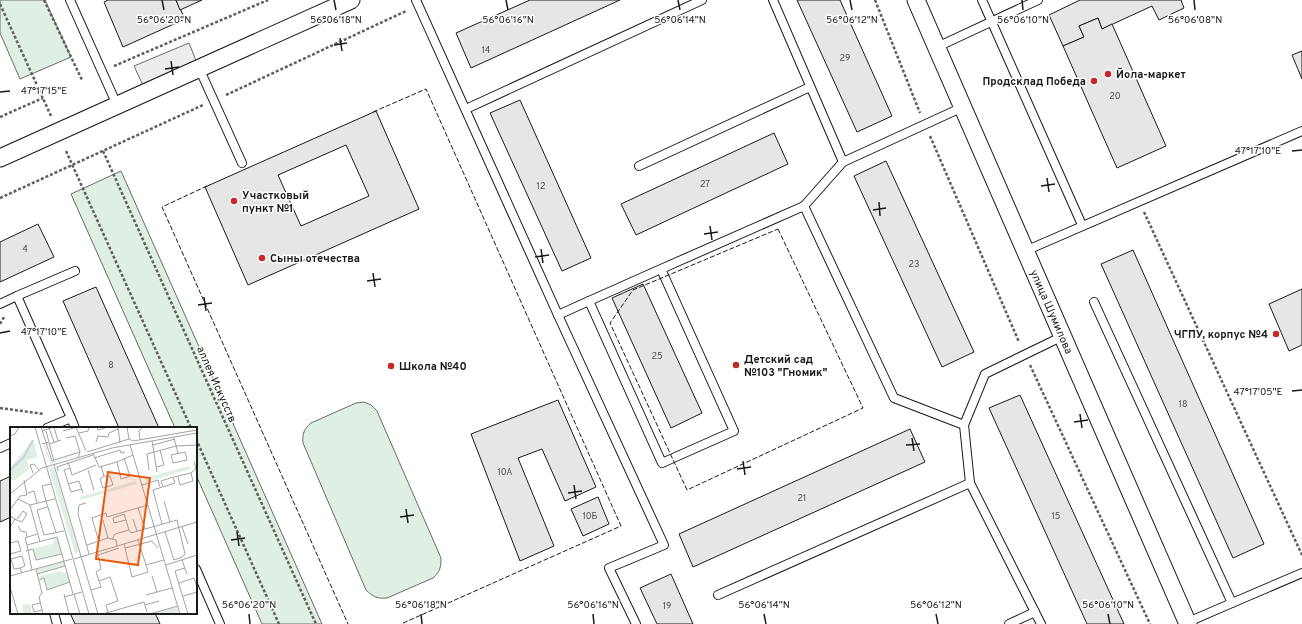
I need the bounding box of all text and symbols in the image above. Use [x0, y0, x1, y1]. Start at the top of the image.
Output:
text: 56°06'20"N [137, 14, 191, 27]
text: 56°06'18"N [310, 14, 362, 27]
text: 56°06'16"N [482, 14, 534, 27]
text: 56°06'14"N [654, 14, 706, 27]
text: 56°06'12"N [826, 14, 878, 27]
text: 56°06'10"N [997, 14, 1049, 27]
text: 56°06'08"N [1168, 14, 1222, 27]
house number: 14 [482, 45, 491, 56]
house number: 29 [840, 53, 850, 64]
place label: Йола-маркет [1116, 67, 1186, 82]
marker: Йола-маркет [1103, 69, 1113, 79]
place label: Продсклад Победа [982, 75, 1086, 89]
marker: Продсклад Победа [1089, 76, 1099, 86]
text: 47°17'15"E [21, 85, 67, 98]
house number: 20 [1109, 91, 1121, 102]
text: 47°17'10"E [1235, 145, 1281, 158]
house number: 27 [700, 179, 710, 190]
house number: 12 [537, 181, 545, 192]
place label: Участковый пункт №1 [242, 189, 309, 216]
marker: Участковый пункт №1 [229, 196, 239, 206]
house number: 4 [22, 244, 28, 255]
place label: Сыны отечества [270, 252, 360, 266]
marker: Сыны отечества [257, 253, 267, 263]
house number: 23 [909, 259, 919, 270]
street label: улица Шумилова [1026, 268, 1076, 357]
text: 47°17'10"E [21, 326, 67, 339]
place label: ЧГПУ, корпус №4 [1174, 328, 1268, 342]
marker: ЧГПУ, корпус №4 [1271, 329, 1281, 339]
street label: аллея Искусств [193, 344, 239, 425]
house number: 25 [651, 351, 663, 362]
place label: Детский сад №103 "Гномик" [744, 353, 828, 380]
house number: 8 [108, 360, 114, 371]
place label: Школа №40 [399, 360, 467, 374]
marker: Детский сад №103 "Гномик" [731, 360, 741, 370]
marker: Школа №40 [386, 361, 396, 371]
text: 47°17'05"E [1233, 386, 1283, 399]
house number: 18 [1179, 399, 1187, 410]
inset map [10, 427, 197, 614]
house number: 10А [498, 467, 512, 478]
house number: 21 [798, 493, 806, 504]
house number: 10Б [582, 511, 598, 522]
house number: 15 [1052, 511, 1060, 522]
text: 56°06'20"N [222, 599, 276, 612]
text: 56°06'18"N [395, 599, 447, 612]
text: 56°06'16"N [567, 599, 619, 612]
text: 56°06'14"N [738, 599, 790, 612]
text: 56°06'12"N [910, 599, 962, 612]
text: 56°06'10"N [1082, 599, 1134, 612]
house number: 19 [663, 601, 671, 612]

